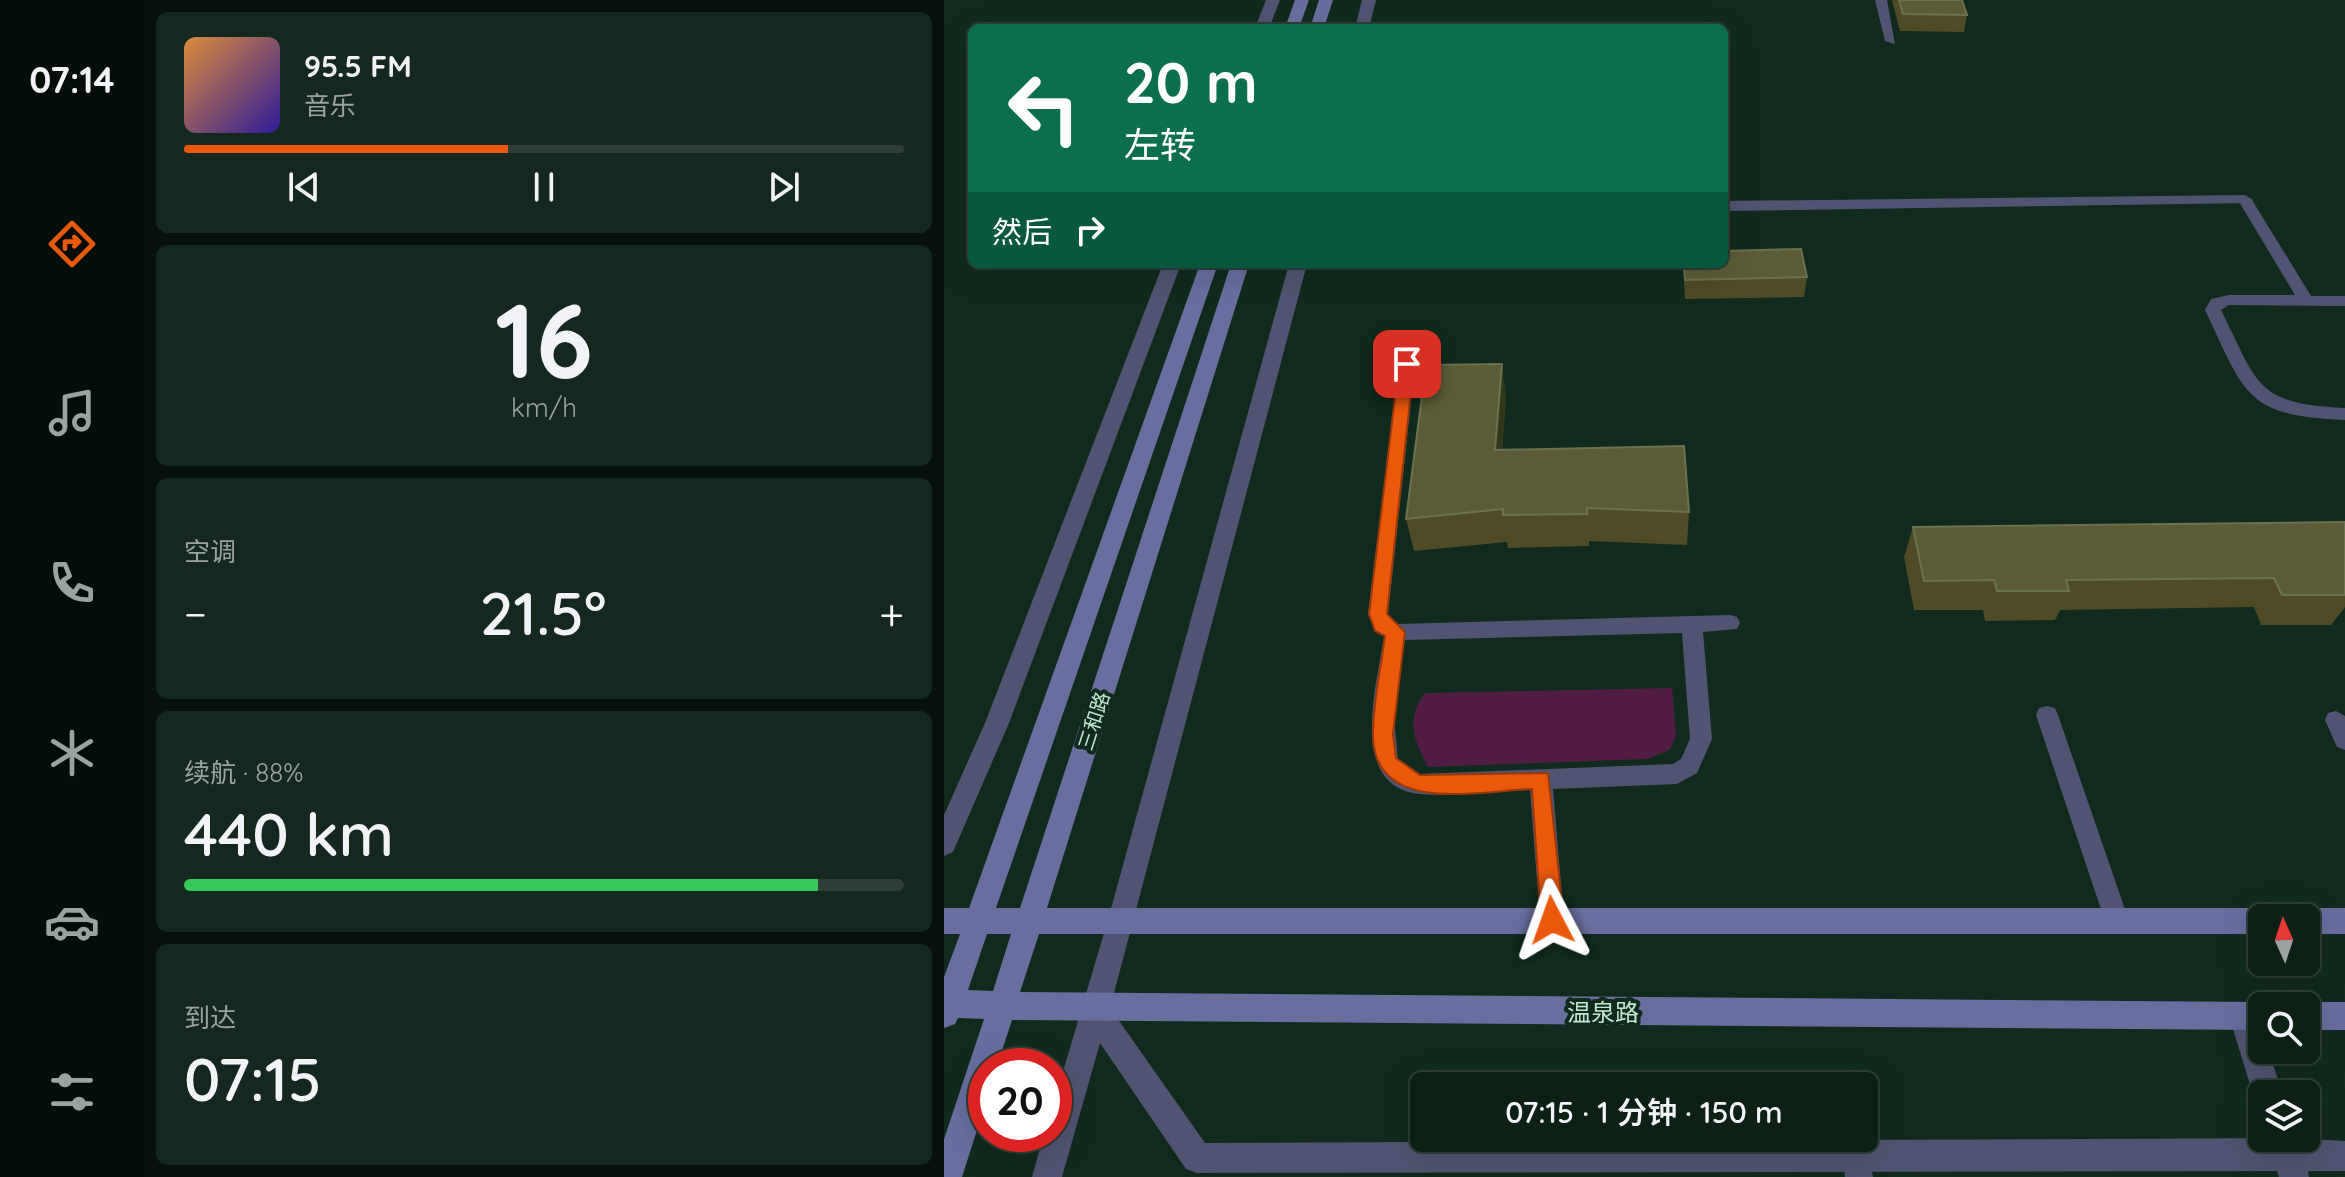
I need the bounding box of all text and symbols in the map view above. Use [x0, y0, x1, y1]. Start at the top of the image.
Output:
text: 95.5 FM [304, 47, 412, 85]
text: 20 m [1124, 47, 1258, 117]
icon: left [992, 56, 1096, 160]
text: 07:14 [29, 57, 115, 102]
text: 音乐 [304, 89, 356, 122]
text: 左转 [1124, 122, 1196, 167]
icon: previous [282, 165, 326, 209]
icon: pause [522, 165, 566, 209]
icon: next [762, 165, 806, 209]
icon: right [1068, 208, 1112, 252]
text: 然后 [992, 213, 1052, 251]
icon: directions [44, 216, 100, 272]
text: 16 [495, 274, 593, 404]
pin [1373, 330, 1441, 398]
icon: arrive [1385, 342, 1429, 386]
icon: music [44, 385, 100, 441]
text: km/h [511, 391, 577, 424]
text: 空调 [184, 535, 236, 568]
icon: phone [44, 555, 100, 611]
text: 21.5° [480, 575, 606, 650]
text: − [184, 586, 207, 641]
text: + [879, 586, 904, 641]
street label: 三和路 [1072, 688, 1115, 753]
icon: climate [44, 725, 100, 781]
text: 续航 · 88% [184, 756, 304, 789]
text: 440 km [184, 796, 394, 871]
position arrow [1510, 878, 1594, 962]
icon: car [44, 894, 100, 950]
north arrow [2248, 904, 2320, 976]
map controls [2248, 904, 2320, 1152]
button: search [2248, 992, 2320, 1064]
street label: 温泉路 [1567, 997, 1639, 1027]
text: 到达 [184, 1001, 236, 1034]
text: 07:15 [184, 1041, 322, 1116]
speed limit sign: 20 [968, 1048, 1072, 1152]
icon: filters [44, 1064, 100, 1120]
button: layers [2248, 1080, 2320, 1152]
text: 07:15 · 1 分钟 · 150 m [1505, 1093, 1783, 1131]

